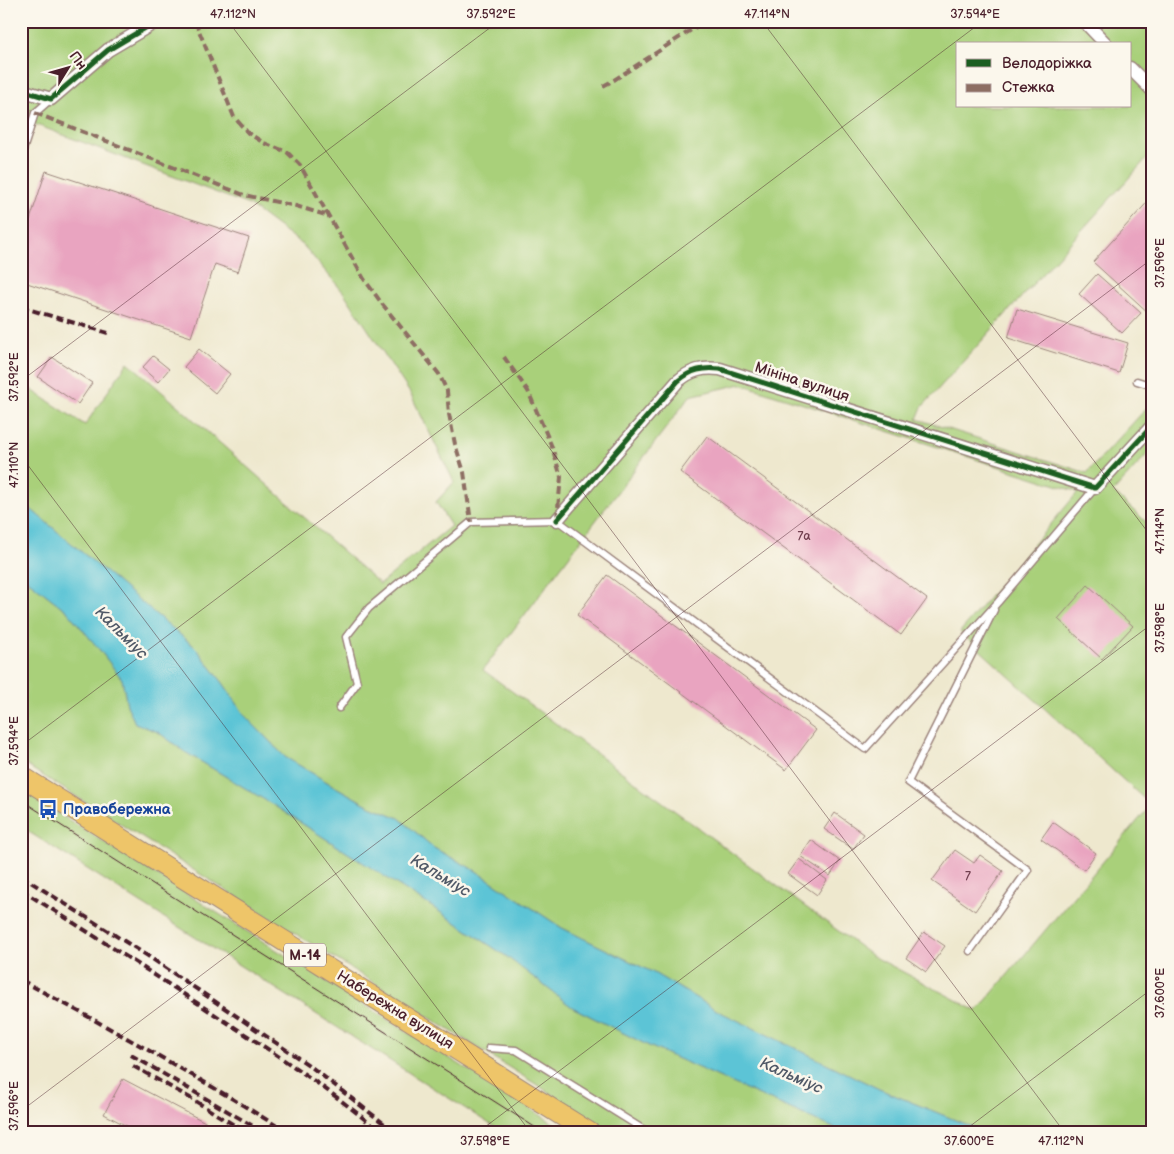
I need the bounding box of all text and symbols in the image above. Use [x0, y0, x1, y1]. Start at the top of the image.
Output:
text: 47.112°N [210, 7, 256, 22]
text: 37.592°E [466, 7, 516, 22]
text: 47.114°N [744, 7, 790, 22]
text: 37.594°E [950, 7, 1000, 22]
north arrow [42, 42, 92, 92]
legend [956, 42, 1132, 108]
text: Пн [66, 48, 90, 73]
text: Велодоріжка [1002, 54, 1092, 73]
text: Стежка [1002, 78, 1055, 97]
text: 37.596°E [1153, 238, 1168, 288]
text: 37.592°E [7, 352, 22, 402]
street label: Мініна вулиця [752, 358, 852, 406]
text: 47.110°N [7, 442, 22, 488]
text: 47.114°N [1153, 508, 1168, 554]
house number: 7а [798, 529, 810, 544]
water label: Кальміус [91, 603, 151, 663]
text: 37.598°E [1153, 603, 1168, 653]
text: 37.594°E [7, 716, 22, 766]
bus stop icon: Правобережна [37, 798, 59, 820]
place label: Правобережна [63, 800, 171, 819]
water label: Кальміус [407, 851, 474, 901]
house number: 7 [965, 869, 971, 884]
road number: М-14 [284, 944, 326, 966]
street label: Набережна вулиця [333, 966, 457, 1054]
text: 37.600°E [1153, 968, 1168, 1018]
water label: Кальміус [757, 1054, 825, 1098]
text: 37.596°E [7, 1081, 22, 1131]
text: 37.598°E [460, 1134, 510, 1149]
text: 37.600°E [944, 1134, 994, 1149]
text: 47.112°N [1038, 1134, 1084, 1149]

